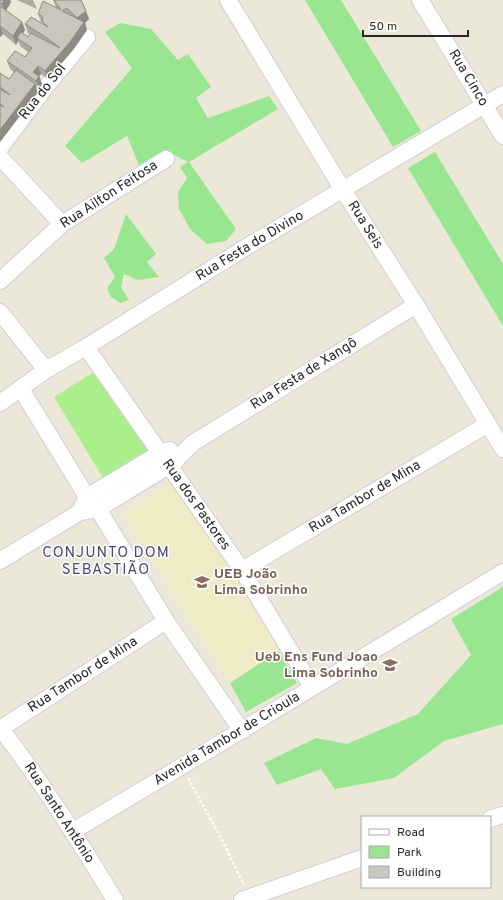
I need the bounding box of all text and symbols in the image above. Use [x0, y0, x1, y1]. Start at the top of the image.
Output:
scale bar [363, 12, 468, 38]
text: 50 m [369, 19, 397, 35]
street label: Rua Cinco [444, 46, 492, 110]
street label: Rua do Sol [16, 61, 70, 123]
street label: Rua Ailton Feitosa [57, 157, 161, 233]
street label: Rua Seis [344, 198, 386, 252]
street label: Rua Festa do Divino [193, 207, 307, 285]
street label: Rua Festa de Xangô [248, 334, 361, 414]
street label: Rua dos Pastores [158, 456, 234, 554]
street label: Rua Tambor de Mina [306, 457, 424, 537]
district label: CONJUNTO DOM SEBASTIÃO [42, 544, 170, 580]
place label: UEB João Lima Sobrinho [214, 566, 308, 599]
school or university icon: UEB João Lima Sobrinho [193, 573, 211, 591]
street label: Rua Tambor de Mina [25, 633, 141, 717]
place label: Ueb Ens Fund Joao Lima Sobrinho [255, 649, 378, 682]
school or university icon: Ueb Ens Fund Joao Lima Sobrinho [381, 656, 399, 674]
street label: Avenida Tambor de Crioula [151, 689, 303, 789]
street label: Rua Santo Antônio [20, 759, 98, 867]
legend [361, 816, 491, 888]
text: Road [397, 825, 425, 841]
text: Park [397, 845, 422, 861]
text: Building [397, 865, 441, 881]

